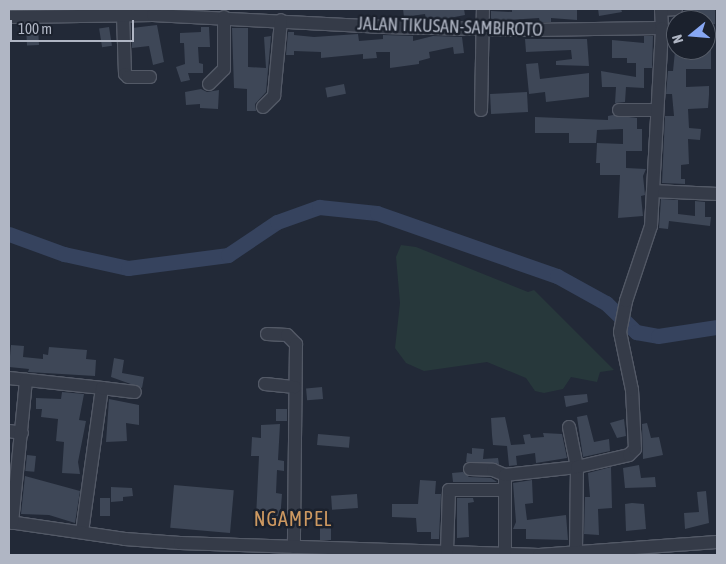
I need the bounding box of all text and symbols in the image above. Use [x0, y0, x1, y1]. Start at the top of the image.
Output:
scale bar [12, 10, 136, 42]
north arrow [666, 10, 716, 60]
street label: JALAN TIKUSAN-SAMBIROTO [357, 13, 543, 41]
text: 100 m [18, 20, 52, 37]
text: N [669, 33, 686, 45]
district label: NGAMPEL [253, 506, 333, 530]

